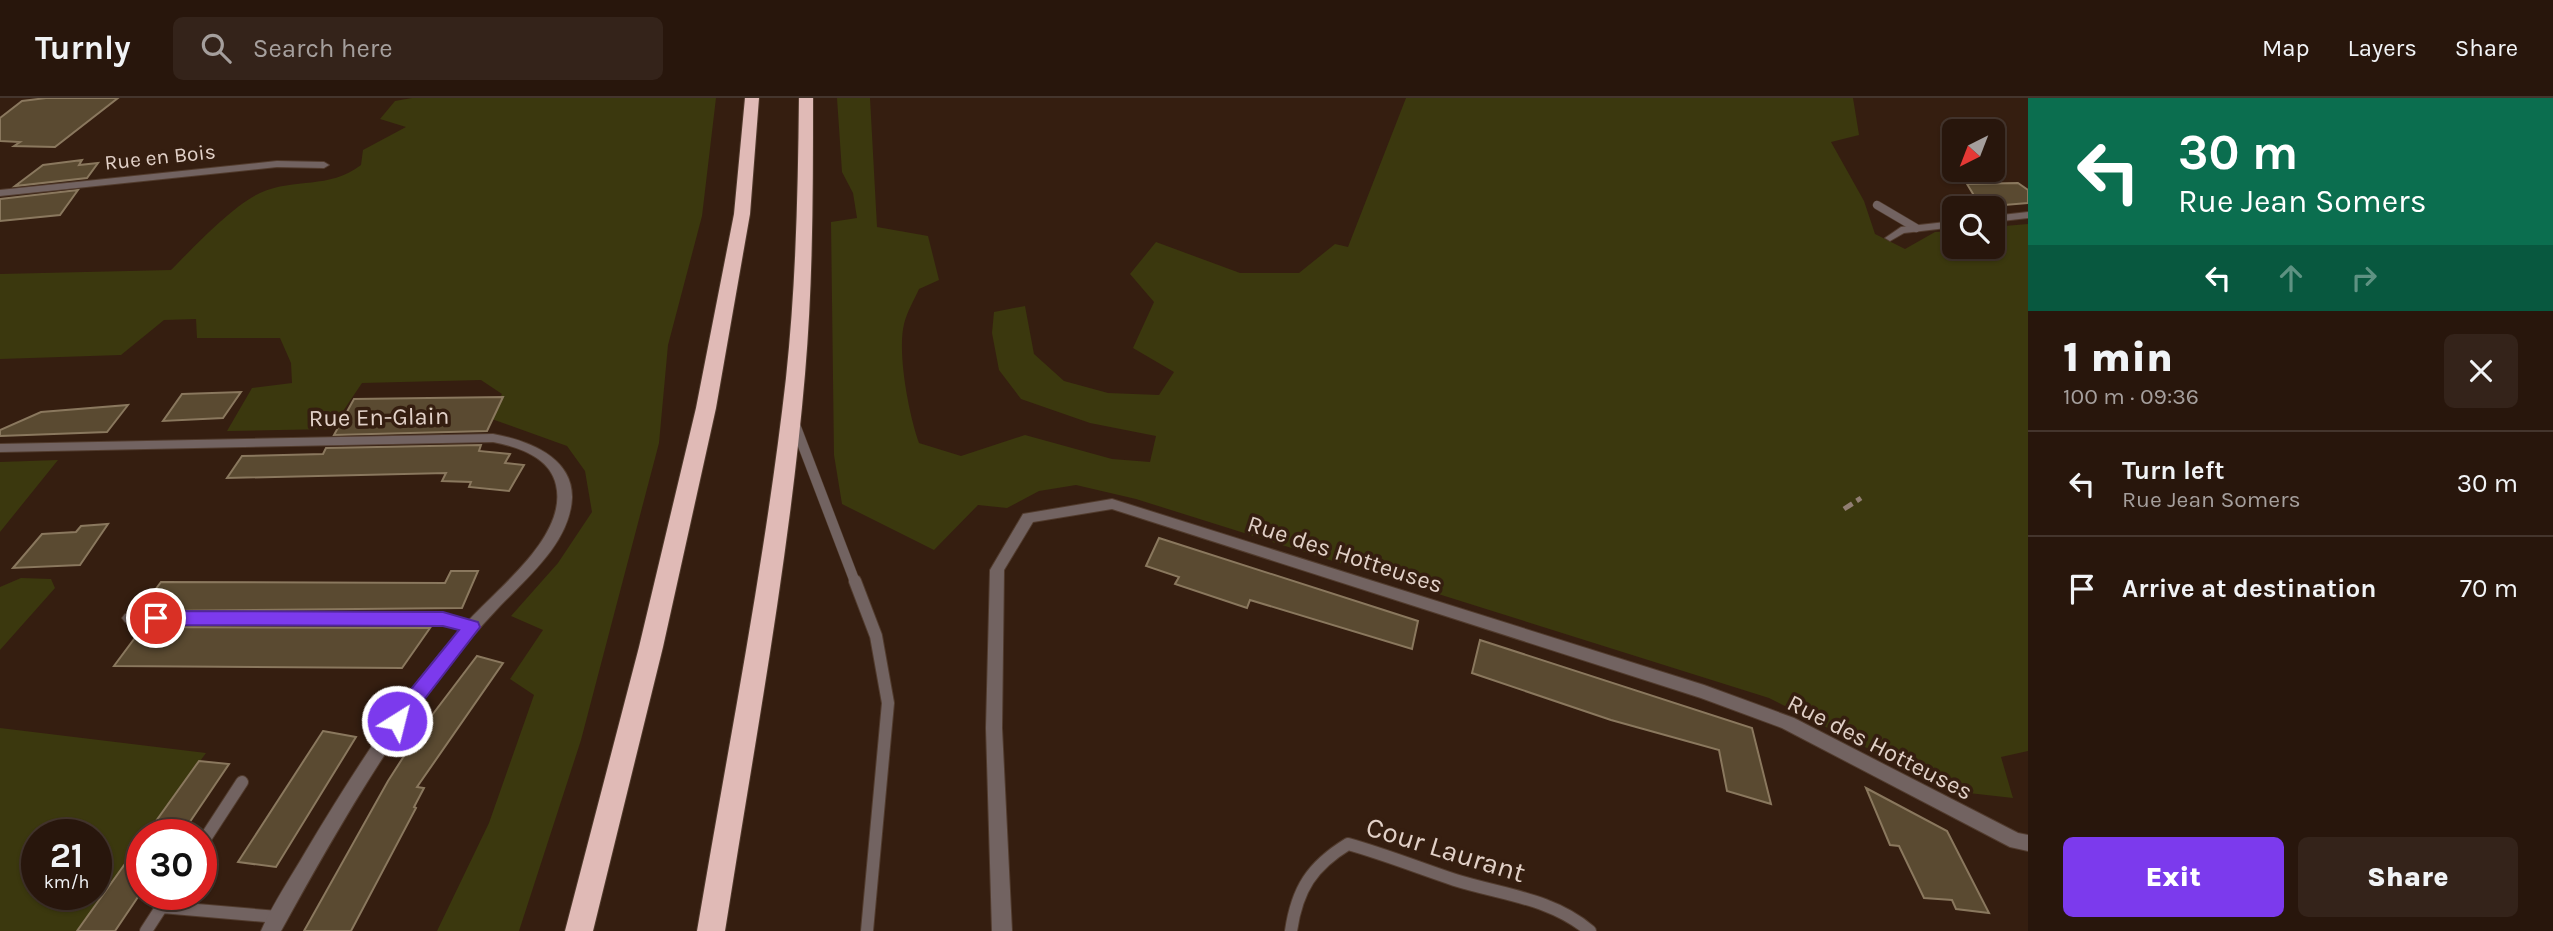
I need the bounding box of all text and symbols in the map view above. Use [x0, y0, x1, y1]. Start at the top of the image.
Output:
search box [173, 17, 663, 80]
text: Turnly [35, 29, 131, 67]
icon: search [197, 29, 235, 67]
text: Search here [253, 33, 393, 64]
text: Map [2262, 34, 2310, 62]
text: Layers [2348, 34, 2417, 62]
text: Share [2455, 34, 2518, 62]
north arrow [1942, 119, 2006, 182]
map controls [1942, 119, 2005, 259]
text: 30 m [2178, 124, 2298, 181]
icon: left [2063, 126, 2154, 217]
street label: Rue en Bois [103, 139, 217, 175]
text: Rue Jean Somers [2178, 183, 2426, 220]
button: search [1942, 196, 2005, 259]
icon: left [2199, 259, 2237, 297]
icon: ahead [2272, 259, 2310, 297]
icon: right [2345, 259, 2383, 297]
text: 1 min [2063, 332, 2173, 382]
button: close [2444, 334, 2518, 408]
text: 100 m · 09:36 [2063, 383, 2199, 410]
street label: Rue En-Glain [308, 402, 450, 432]
text: Turn left [2122, 455, 2224, 486]
icon: left [2063, 465, 2101, 503]
text: 30 m [2457, 468, 2518, 499]
text: Rue Jean Somers [2122, 486, 2301, 513]
street label: Rue des Hotteuses [1244, 509, 1446, 599]
icon: arrive [2063, 570, 2101, 608]
text: Arrive at destination [2122, 573, 2376, 604]
text: 70 m [2460, 573, 2518, 604]
pin [126, 588, 186, 648]
icon: arrive [137, 599, 175, 637]
position arrow [360, 684, 434, 758]
street label: Rue des Hotteuses [1783, 688, 1977, 806]
street label: Cour Laurant [1362, 810, 1529, 889]
speed limit sign: 30 [126, 819, 217, 910]
text: 21 [50, 835, 83, 876]
button: Exit [2063, 837, 2284, 917]
button: Share [2298, 837, 2518, 917]
text: km/h [44, 871, 89, 893]

